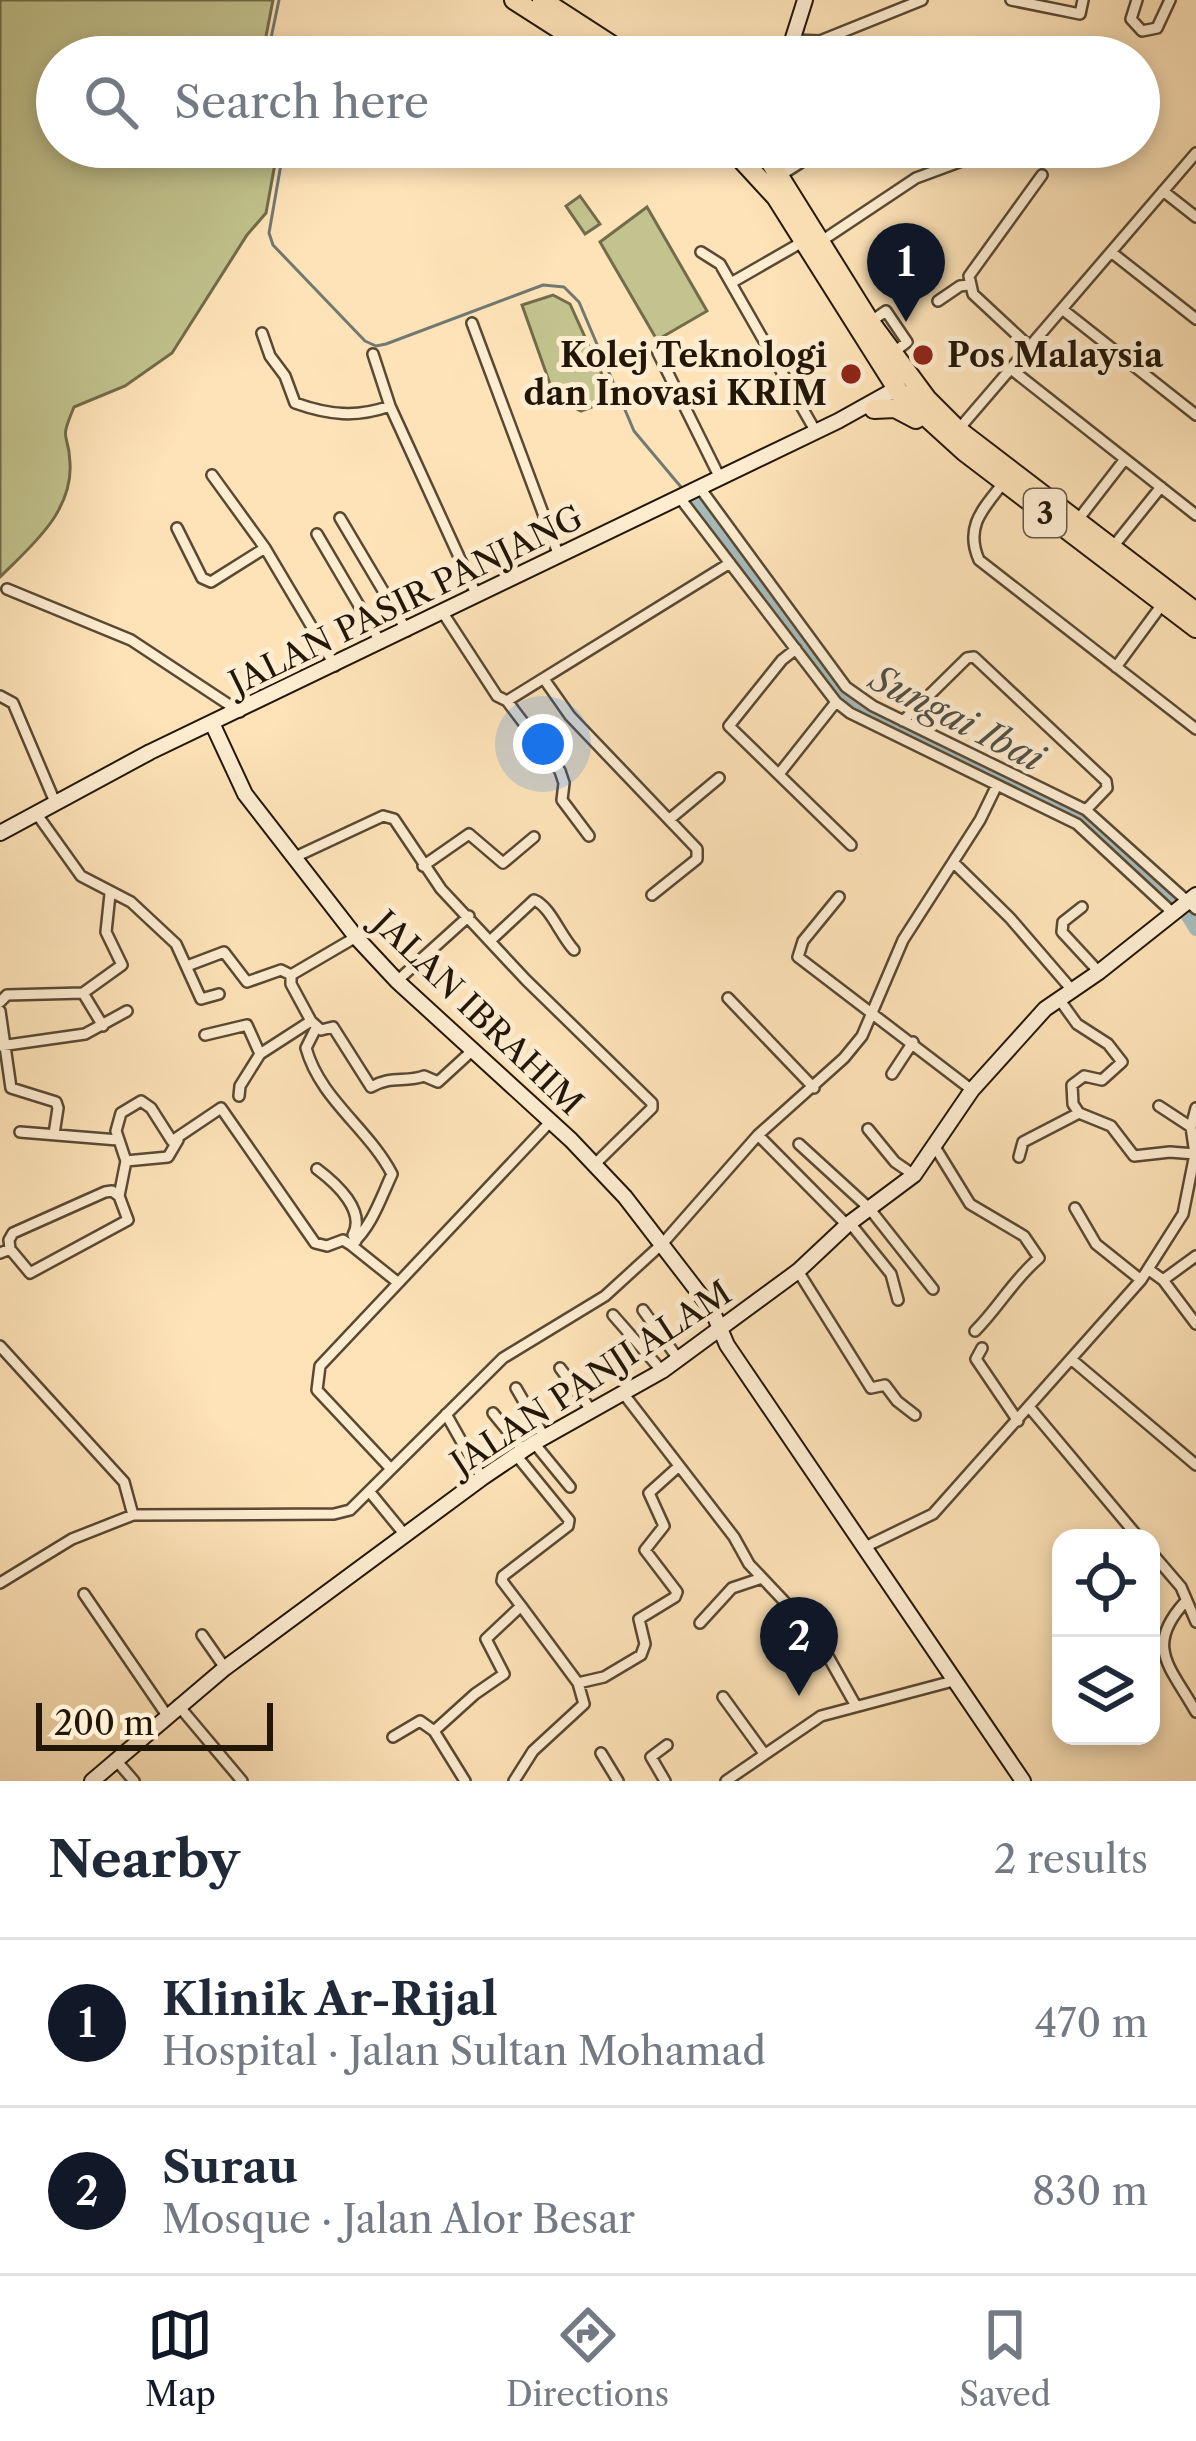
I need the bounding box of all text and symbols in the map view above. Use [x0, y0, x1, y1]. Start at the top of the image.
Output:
search box [36, 36, 1160, 168]
icon: search [78, 69, 144, 135]
text: Search here [174, 74, 429, 130]
pin: 1 [867, 223, 945, 322]
place label: Kolej Teknologi dan Inovasi KRIM [524, 335, 827, 414]
place label: Pos Malaysia [947, 335, 1164, 376]
marker: Pos Malaysia [910, 342, 936, 368]
marker: Kolej Teknologi dan Inovasi KRIM [838, 361, 864, 387]
road number: 3 [1024, 489, 1066, 537]
street label: JALAN PASIR PANJANG [218, 497, 589, 706]
water label: Sungai Ibai [861, 655, 1052, 781]
your location [513, 714, 573, 774]
street label: JALAN IBRAHIM [361, 899, 592, 1124]
street label: JALAN PANJI ALAM [439, 1272, 739, 1487]
map controls [1052, 1529, 1160, 1745]
button: locate [1052, 1529, 1160, 1637]
pin: 2 [760, 1597, 838, 1696]
button: layers [1052, 1637, 1160, 1745]
scale bar [36, 1697, 273, 1750]
text: 200 m [54, 1703, 154, 1744]
text: Nearby [48, 1828, 240, 1890]
text: 2 results [994, 1835, 1148, 1883]
text: Klinik Ar-Rijal [162, 1971, 498, 2027]
text: 1 [78, 1999, 96, 2047]
text: 470 m [1035, 1999, 1148, 2047]
text: Hospital · Jalan Sultan Mohamad [162, 2027, 766, 2075]
text: Surau [162, 2139, 298, 2195]
text: 2 [75, 2167, 99, 2215]
text: 830 m [1032, 2167, 1148, 2215]
text: Mosque · Jalan Alor Besar [162, 2195, 635, 2243]
tab: Map [145, 2302, 216, 2415]
tab: Directions [506, 2302, 669, 2415]
tab: Saved [959, 2302, 1051, 2415]

